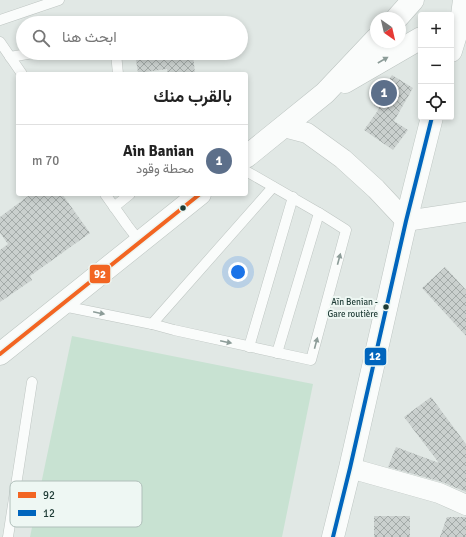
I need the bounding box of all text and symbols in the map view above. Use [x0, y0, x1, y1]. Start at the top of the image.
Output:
north arrow [370, 12, 406, 48]
map controls [418, 12, 454, 120]
button: + [418, 12, 454, 48]
search box [16, 16, 248, 60]
icon: search [30, 27, 52, 49]
text: ابحث هنا [62, 28, 117, 46]
button: − [418, 48, 454, 84]
one-way arrow [377, 57, 389, 63]
pin: 1 [371, 78, 397, 108]
button: locate [418, 84, 454, 120]
text: بالقرب منك [154, 86, 232, 107]
text: Ain Banian [123, 142, 194, 160]
text: 70 m [32, 153, 59, 169]
text: 1 [215, 153, 223, 169]
text: محطة وقود [136, 161, 194, 177]
unlabelled marker [178, 203, 188, 213]
one-way arrow [336, 252, 342, 265]
your location [228, 262, 248, 282]
line badge: 92 [89, 264, 111, 284]
text: 92 [94, 268, 106, 281]
place label: Aïn Benian - Gare routière [327, 297, 378, 320]
marker: Aïn Benian - Gare routière [381, 302, 391, 312]
one-way arrow [93, 311, 105, 317]
one-way arrow [313, 337, 319, 349]
one-way arrow [219, 339, 232, 345]
line badge: 12 [364, 347, 387, 366]
text: 12 [369, 350, 381, 363]
legend [10, 481, 142, 527]
text: 92 [43, 489, 55, 502]
text: 12 [43, 507, 55, 520]

